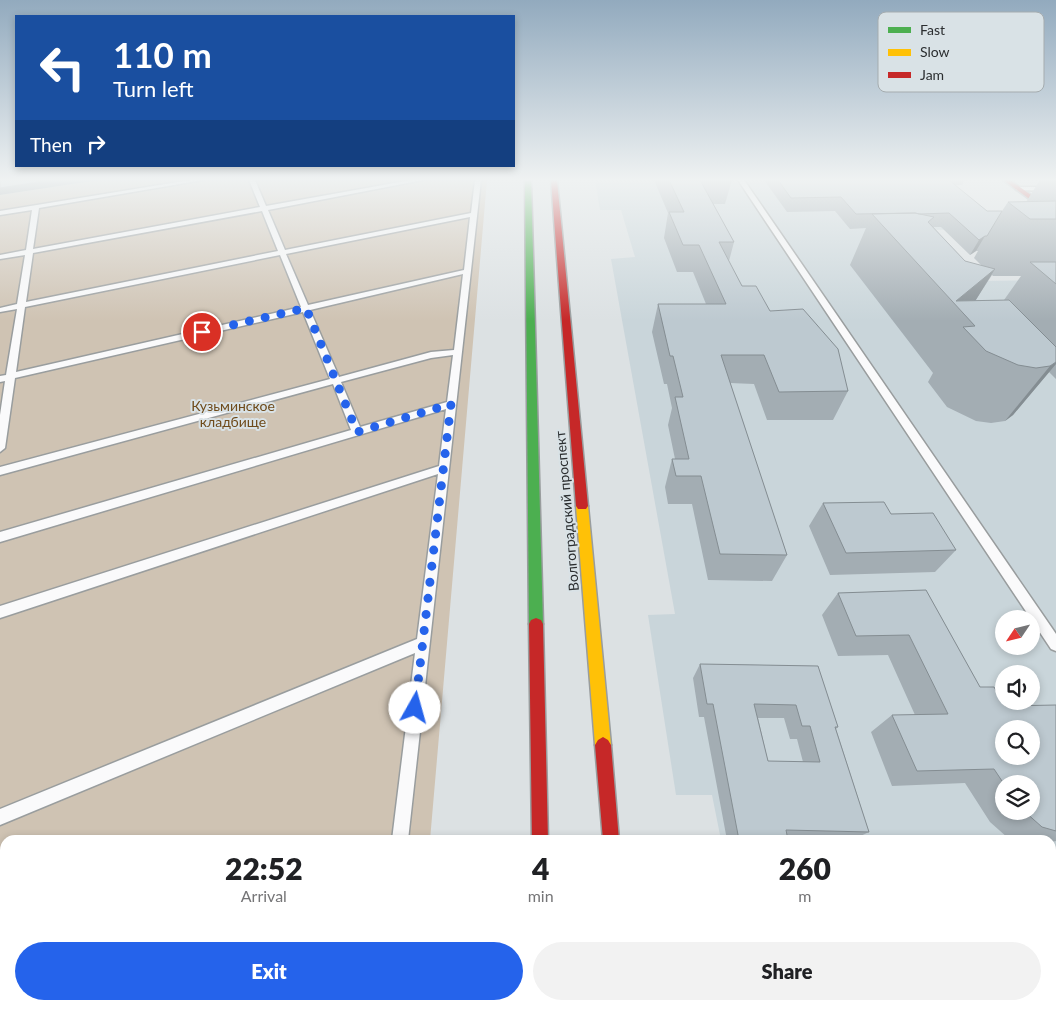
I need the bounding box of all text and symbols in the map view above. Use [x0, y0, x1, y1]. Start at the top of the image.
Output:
legend [878, 12, 1044, 92]
text: Fast [920, 21, 945, 38]
text: 110 m [113, 33, 212, 75]
icon: left [30, 35, 95, 100]
text: Slow [920, 43, 950, 60]
text: Jam [920, 66, 944, 83]
text: Turn left [113, 75, 194, 102]
icon: right [82, 130, 110, 158]
text: Then [30, 133, 72, 156]
pin [181, 311, 223, 353]
icon: arrive [188, 318, 216, 346]
park label: Кузьминское кладбище [191, 397, 275, 430]
street label: Волгоградский проспект [551, 430, 582, 592]
north arrow [995, 610, 1040, 655]
map controls [995, 610, 1040, 820]
button: sound [995, 665, 1040, 710]
position arrow [388, 681, 440, 733]
button: search [995, 720, 1040, 765]
button: layers [995, 775, 1040, 820]
text: 22:52 [225, 850, 303, 886]
text: 4 [532, 850, 549, 886]
text: 260 [779, 850, 831, 886]
text: Arrival [241, 886, 287, 905]
text: min [528, 886, 554, 905]
text: m [798, 886, 811, 905]
button: Exit [15, 942, 523, 1000]
button: Share [533, 942, 1041, 1000]

